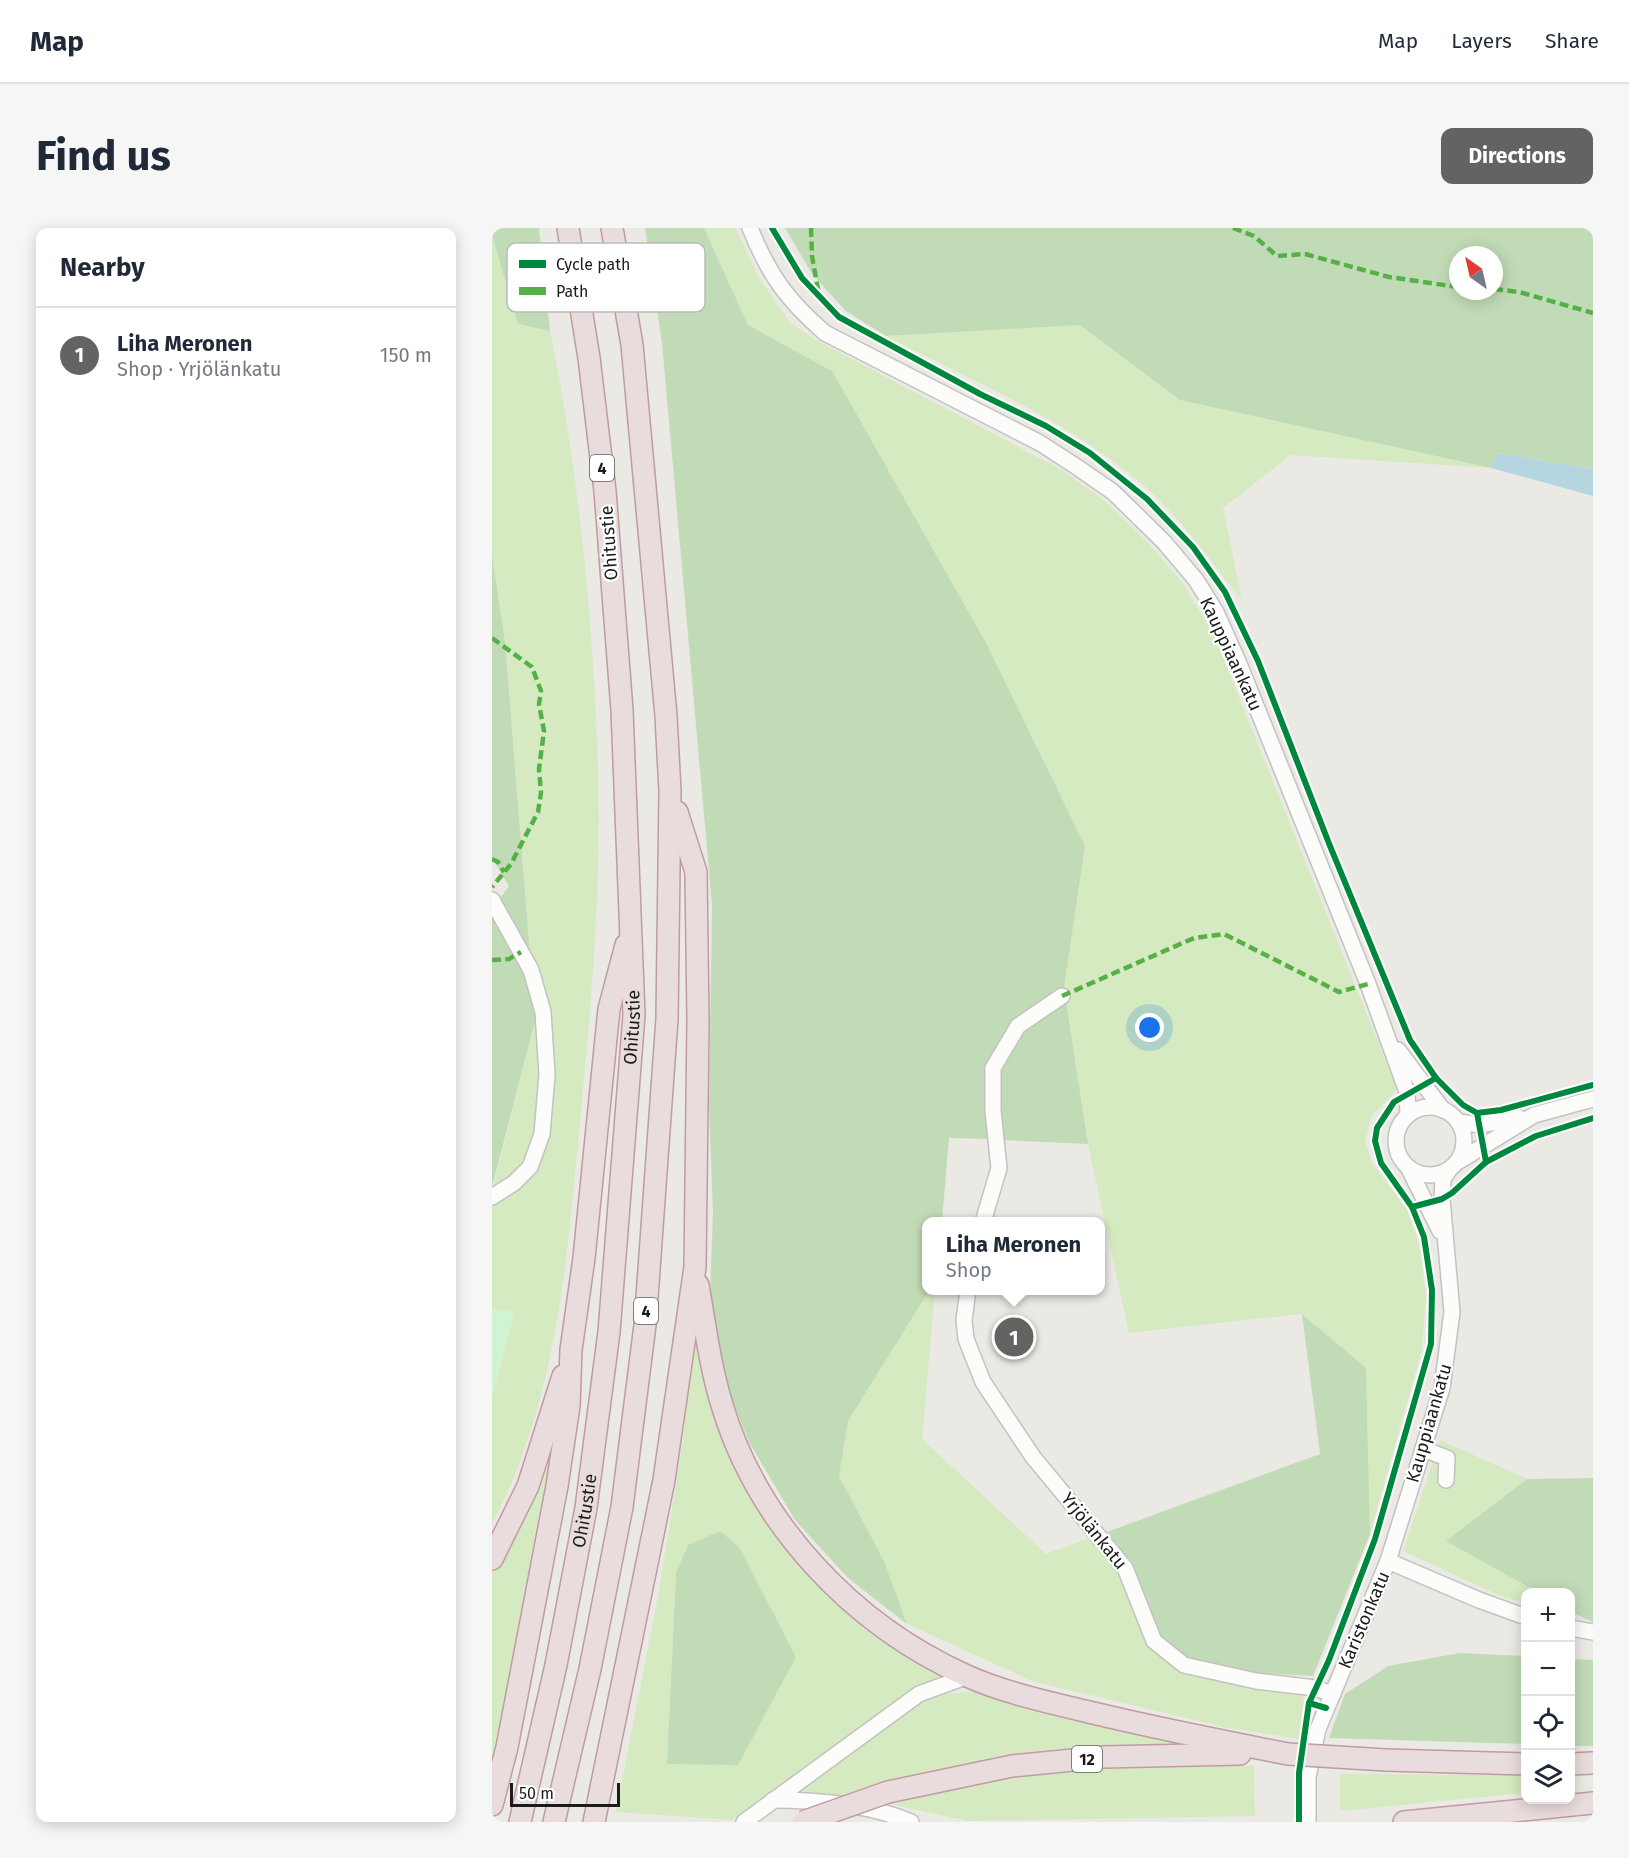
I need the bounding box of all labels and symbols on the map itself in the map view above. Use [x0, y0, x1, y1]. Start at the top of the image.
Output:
legend [507, 243, 705, 312]
north arrow [1449, 246, 1503, 300]
text: Cycle path [556, 255, 630, 274]
text: Path [556, 282, 588, 301]
road number: 4 [590, 455, 614, 481]
street label: Ohitustie [595, 505, 623, 581]
street label: Kauppiaankatu [1195, 594, 1267, 714]
street label: Ohitustie [619, 990, 645, 1066]
your location [1135, 1013, 1164, 1042]
road number: 4 [634, 1298, 658, 1324]
pin: 1 [994, 1314, 1034, 1360]
street label: Kauppiaankatu [1401, 1361, 1457, 1485]
street label: Ohitustie [568, 1472, 601, 1550]
street label: Yrjölänkatu [1056, 1488, 1132, 1574]
street label: Karistonkatu [1334, 1568, 1394, 1672]
road number: 12 [1072, 1746, 1102, 1772]
scale bar [510, 1780, 620, 1808]

